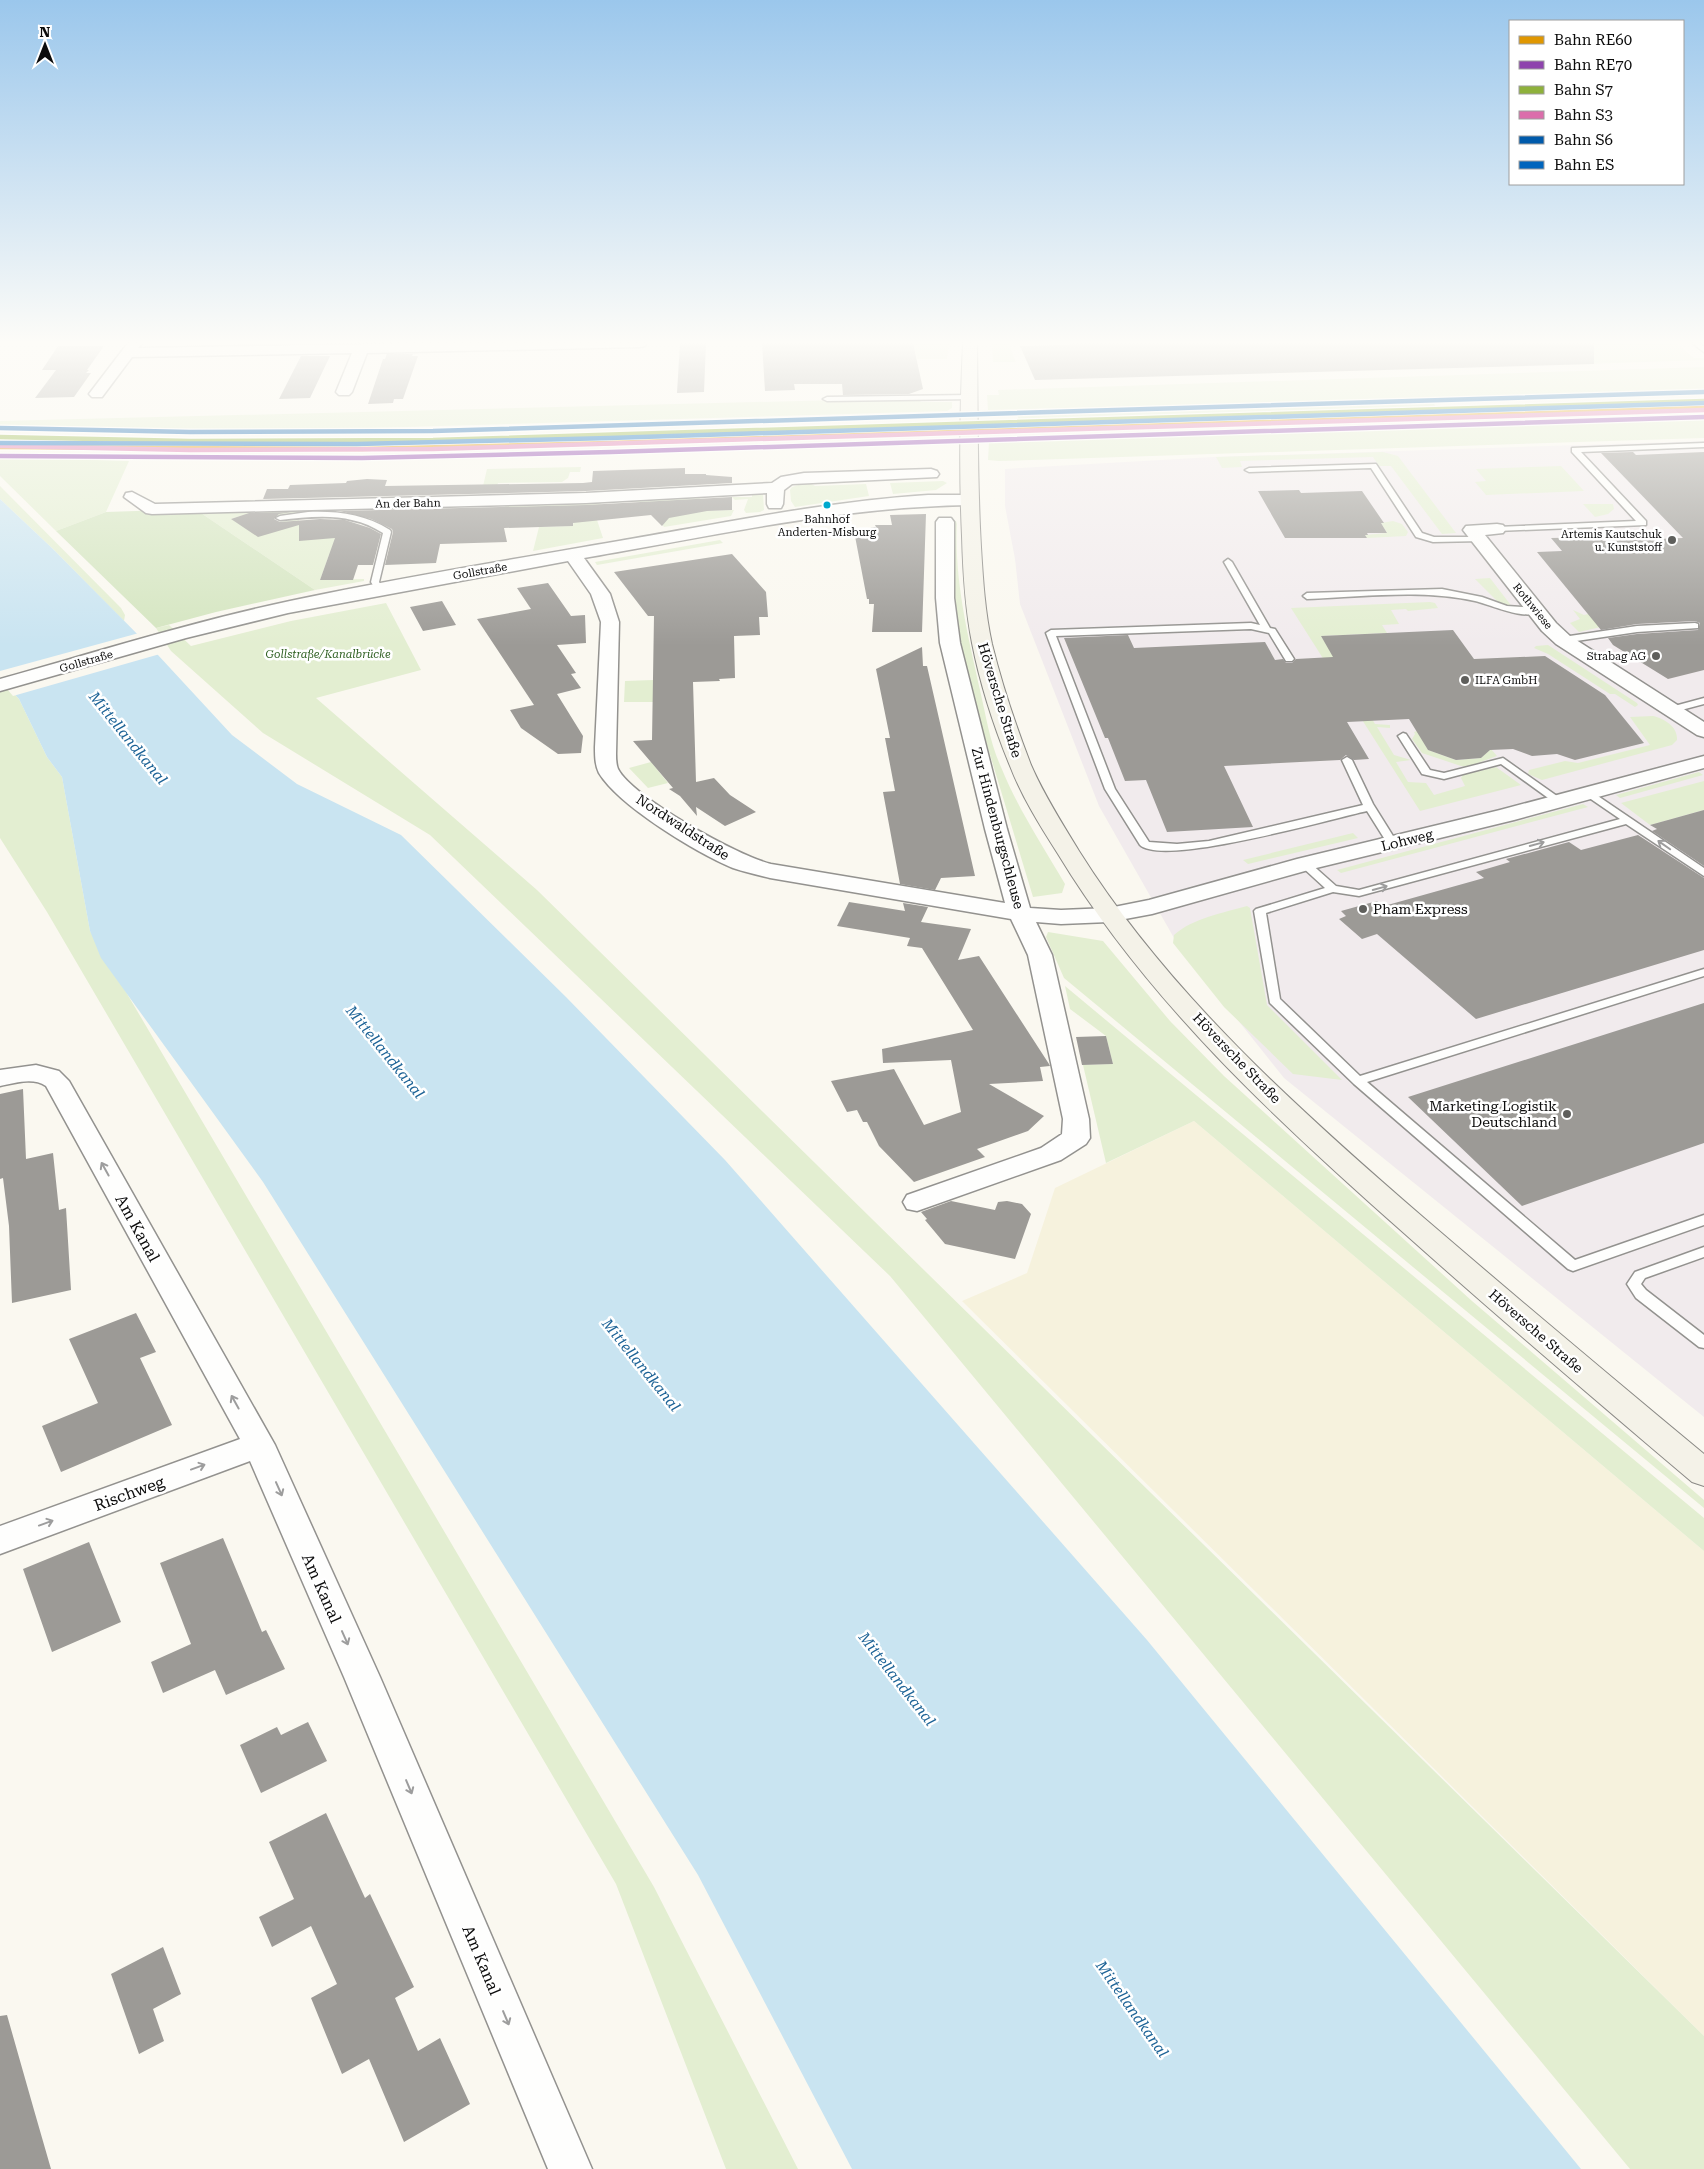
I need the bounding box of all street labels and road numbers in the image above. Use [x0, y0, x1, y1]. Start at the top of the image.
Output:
street label: An der Bahn [375, 496, 441, 511]
street label: Gollstraße [452, 560, 508, 583]
street label: Rothwiese [1510, 581, 1555, 632]
street label: Höversche Straße [975, 641, 1025, 760]
street label: Gollstraße [58, 648, 114, 675]
street label: Zur Hindenburgschleuse [969, 745, 1027, 911]
street label: Nordwaldstraße [633, 791, 733, 863]
street label: Lohweg [1379, 826, 1435, 854]
street label: Höversche Straße [1190, 1010, 1284, 1107]
street label: Am Kanal [111, 1191, 164, 1265]
street label: Höversche Straße [1486, 1286, 1586, 1376]
street label: Rischweg [91, 1472, 168, 1515]
street label: Am Kanal [298, 1551, 345, 1626]
street label: Am Kanal [458, 1922, 505, 1998]

